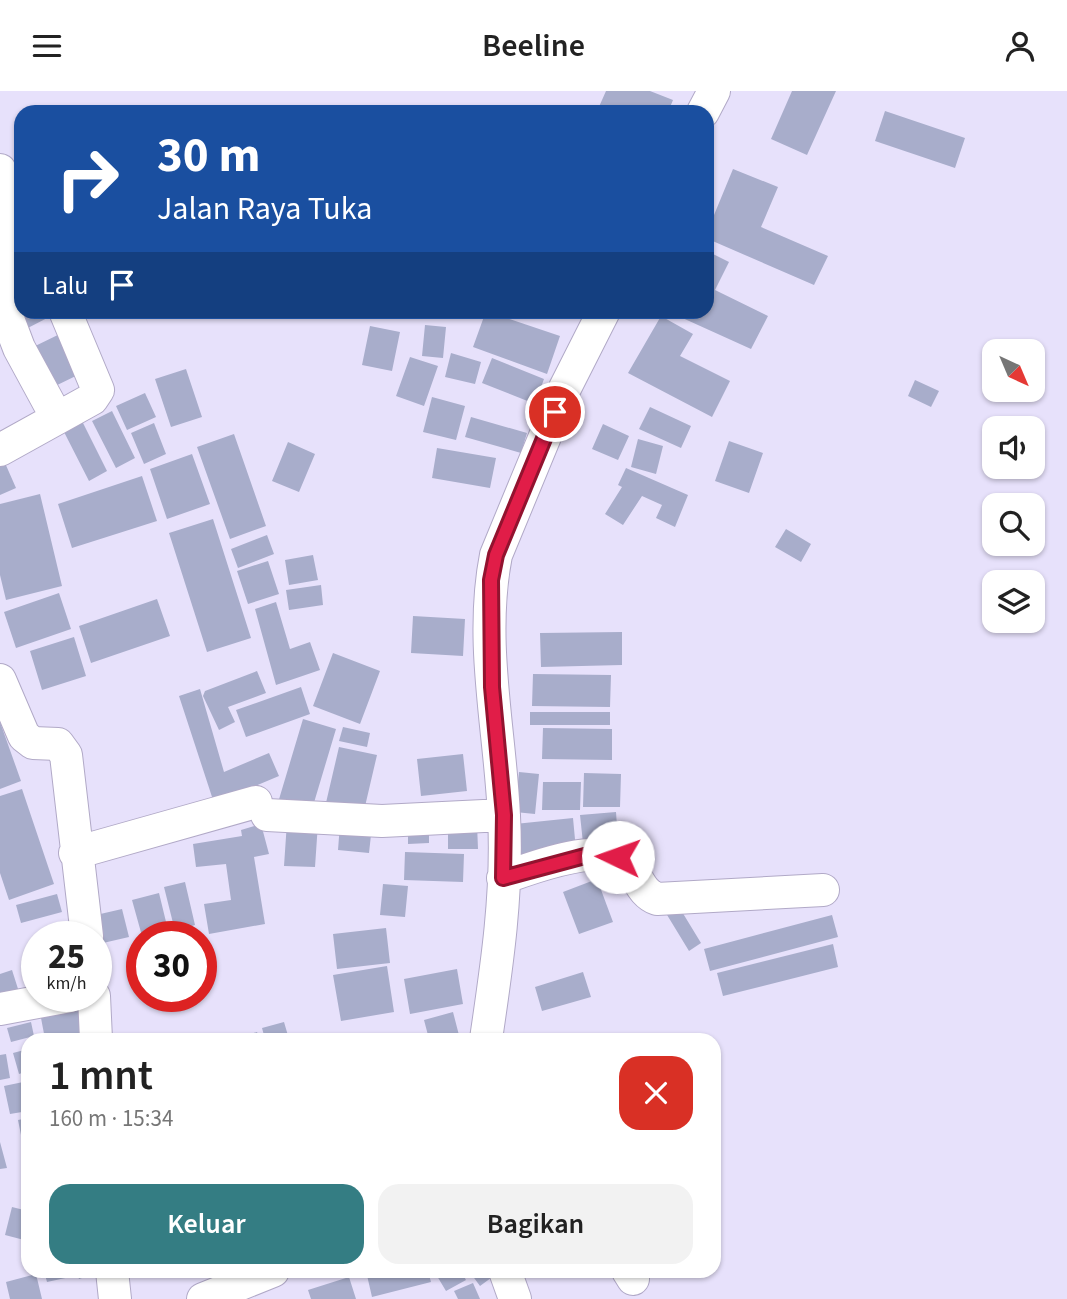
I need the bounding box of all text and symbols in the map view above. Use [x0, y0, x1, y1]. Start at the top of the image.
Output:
text: Beeline [482, 23, 585, 69]
icon: menu [28, 27, 66, 65]
icon: person [1001, 27, 1039, 65]
text: 30 m [157, 121, 261, 191]
icon: right [42, 133, 133, 224]
text: Jalan Raya Tuka [157, 186, 372, 232]
icon: arrive [103, 266, 141, 304]
text: Lalu [42, 267, 89, 304]
north arrow [982, 339, 1045, 403]
map controls [982, 339, 1045, 633]
pin [525, 382, 585, 442]
icon: arrive [536, 393, 574, 431]
button: sound [982, 416, 1045, 479]
button: search [982, 493, 1045, 556]
button: layers [982, 570, 1045, 633]
position arrow [581, 820, 655, 894]
speed limit sign: 30 [126, 921, 217, 1012]
text: 25 [48, 932, 85, 982]
text: km/h [47, 971, 86, 996]
text: 1 mnt [49, 1046, 153, 1106]
button: close [619, 1056, 693, 1130]
text: 160 m · 15:34 [49, 1102, 173, 1135]
button: Keluar [49, 1184, 364, 1264]
button: Bagikan [378, 1184, 693, 1264]

